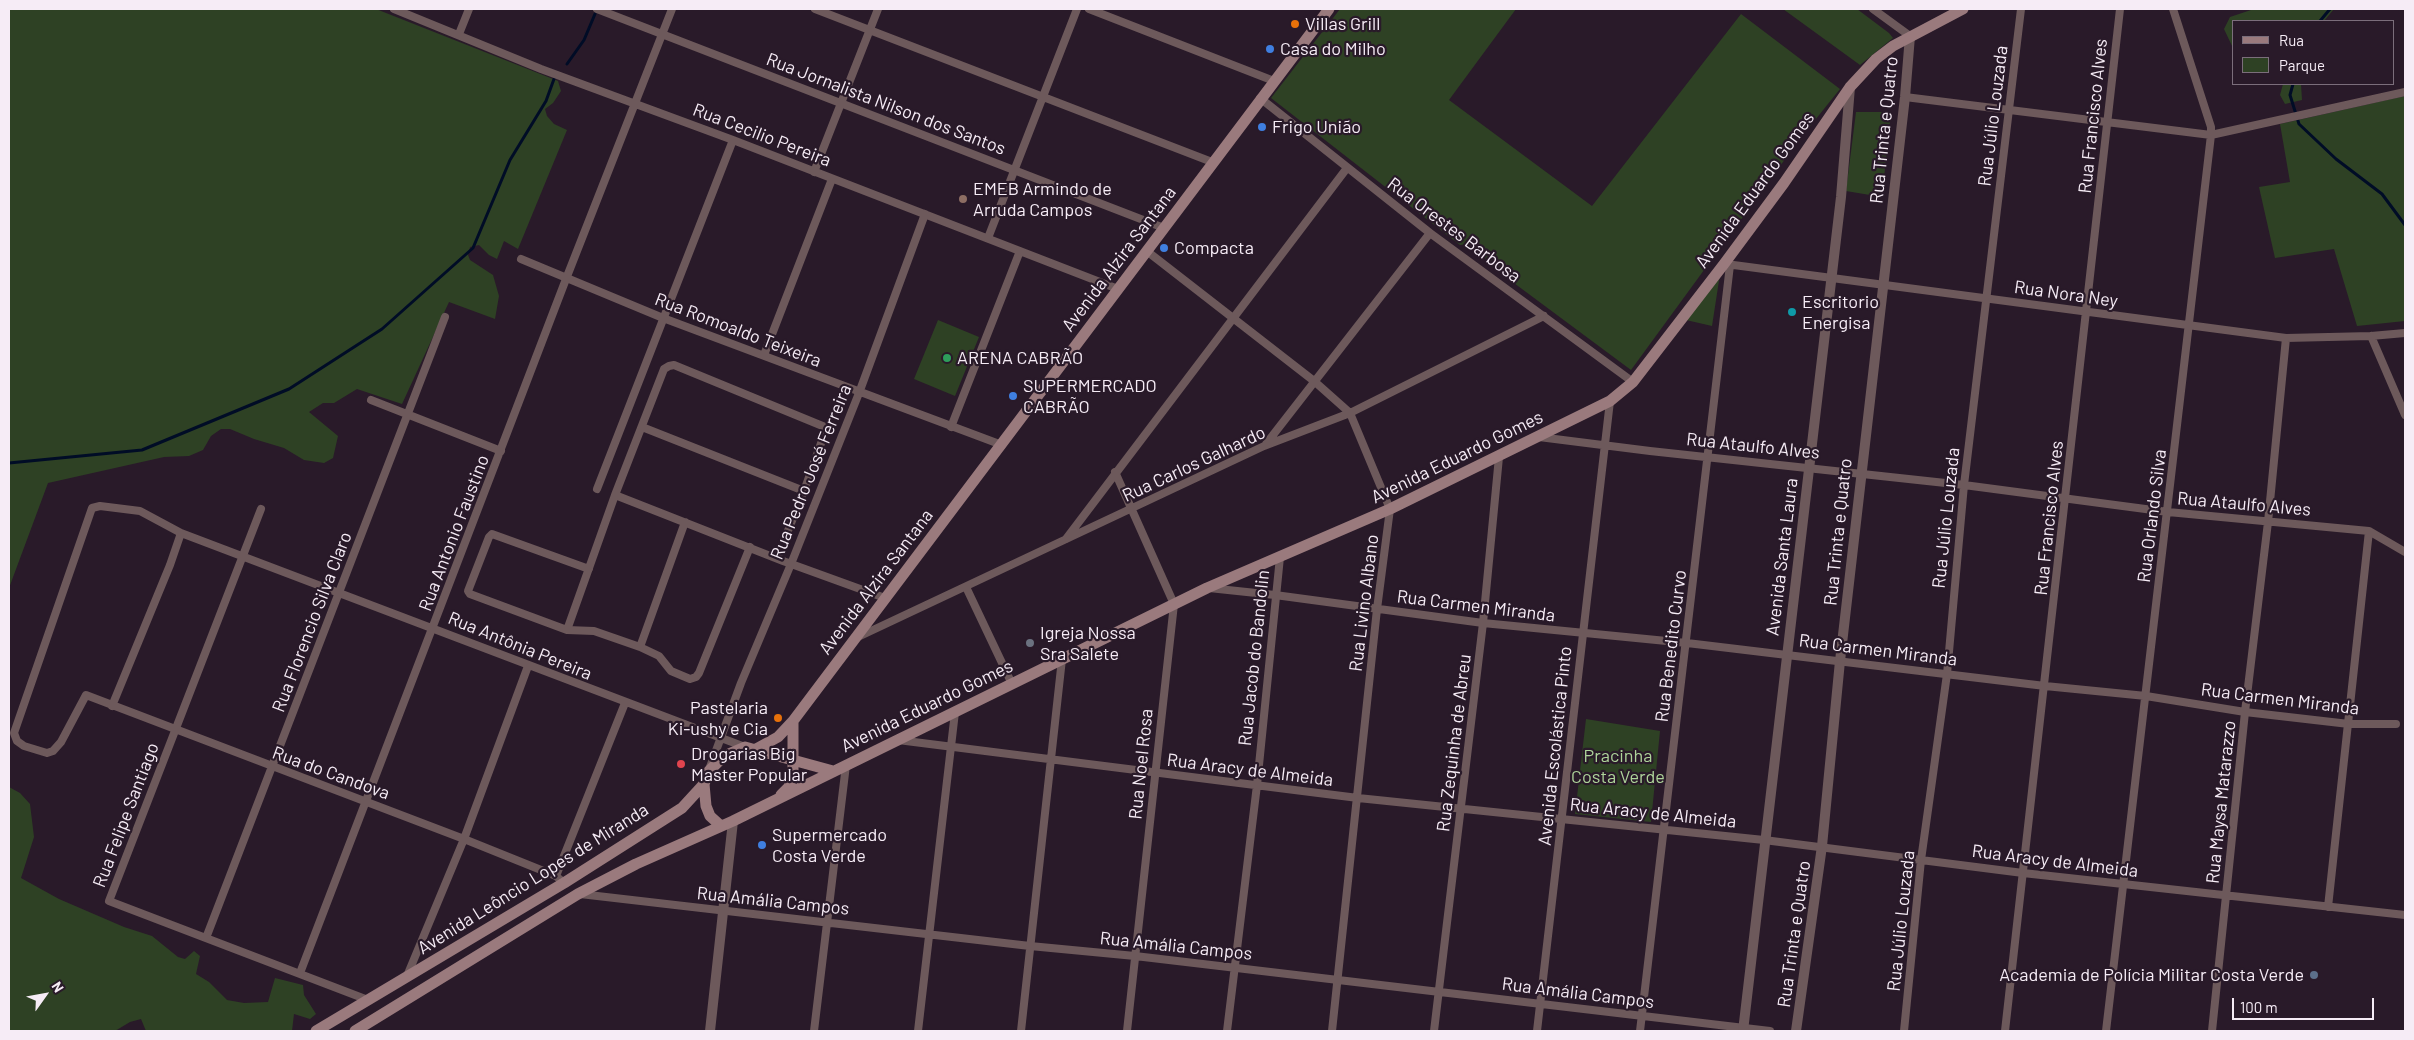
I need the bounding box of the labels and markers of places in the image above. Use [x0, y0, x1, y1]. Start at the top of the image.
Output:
place label: Villas Grill [1305, 13, 1380, 35]
marker: Villas Grill [1289, 18, 1301, 30]
place label: Casa do Milho [1280, 38, 1386, 60]
marker: Casa do Milho [1264, 43, 1276, 55]
place label: Frigo União [1272, 116, 1361, 138]
marker: Frigo União [1256, 121, 1268, 133]
place label: EMEB Armindo de Arruda Campos [973, 178, 1112, 220]
marker: EMEB Armindo de Arruda Campos [957, 193, 969, 205]
place label: Compacta [1174, 237, 1254, 259]
marker: Compacta [1158, 242, 1170, 254]
place label: Escritorio Energisa [1802, 291, 1879, 334]
marker: Escritorio Energisa [1786, 306, 1798, 318]
place label: ARENA CABRÃO [957, 347, 1083, 369]
marker: ARENA CABRÃO [941, 352, 953, 364]
place label: SUPERMERCADO CABRÃO [1023, 375, 1157, 418]
marker: SUPERMERCADO CABRÃO [1007, 390, 1019, 402]
place label: Igreja Nossa Sra Salete [1040, 622, 1136, 664]
marker: Igreja Nossa Sra Salete [1024, 637, 1036, 649]
place label: Pastelaria Ki-ushy e Cia [668, 697, 768, 740]
marker: Pastelaria Ki-ushy e Cia [772, 712, 784, 724]
place label: Drogarias Big Master Popular [691, 743, 807, 786]
marker: Drogarias Big Master Popular [675, 758, 687, 770]
place label: Supermercado Costa Verde [772, 824, 887, 866]
marker: Supermercado Costa Verde [756, 839, 768, 851]
place label: Academia de Polícia Militar Costa Verde [1999, 964, 2304, 986]
marker: Academia de Polícia Militar Costa Verde [2308, 969, 2320, 981]

